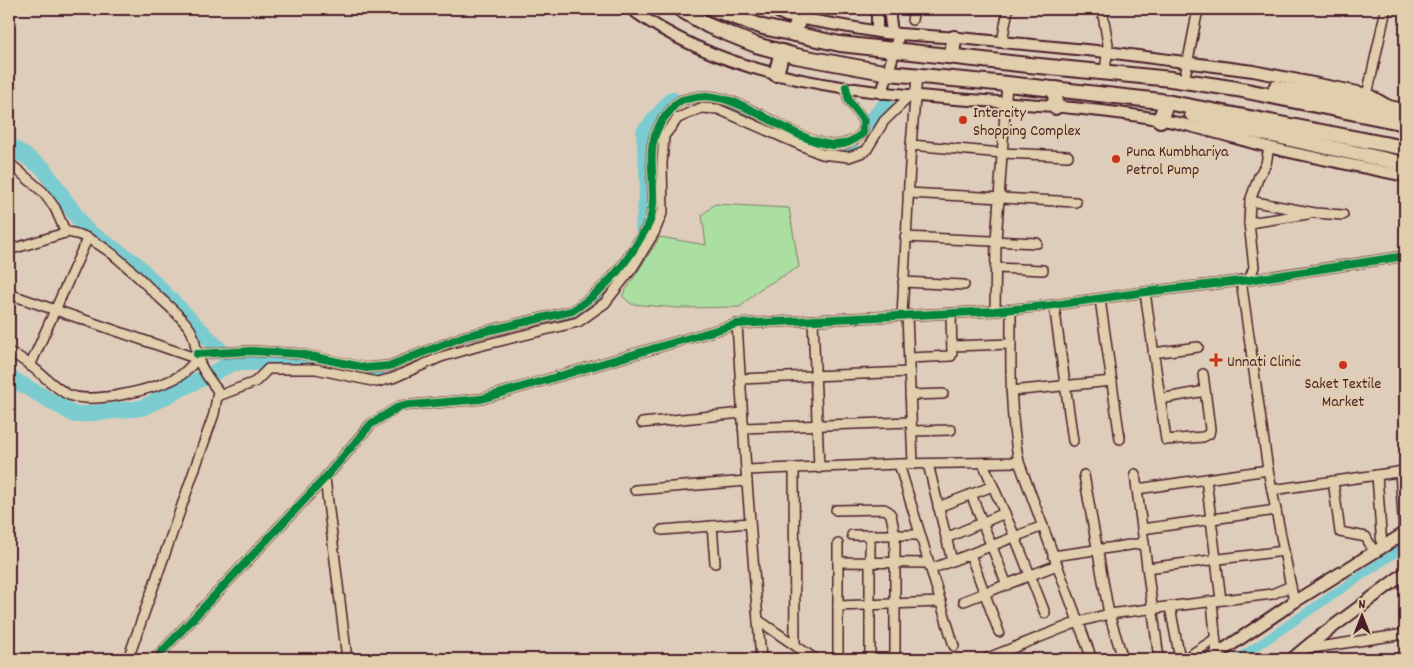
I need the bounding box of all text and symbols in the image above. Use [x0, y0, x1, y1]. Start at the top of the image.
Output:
place label: Intercity Shopping Complex [973, 102, 1080, 143]
marker: Intercity Shopping Complex [957, 114, 969, 126]
place label: Puna Kumbhariya Petrol Pump [1126, 141, 1229, 182]
marker: Puna Kumbhariya Petrol Pump [1110, 153, 1122, 165]
place label: Unnati Clinic [1227, 351, 1301, 374]
marker: Unnati Clinic [1209, 353, 1223, 367]
marker: Saket Textile Market [1337, 359, 1349, 371]
place label: Saket Textile Market [1305, 373, 1381, 414]
north arrow [1336, 590, 1386, 640]
text: N [1359, 595, 1366, 615]

